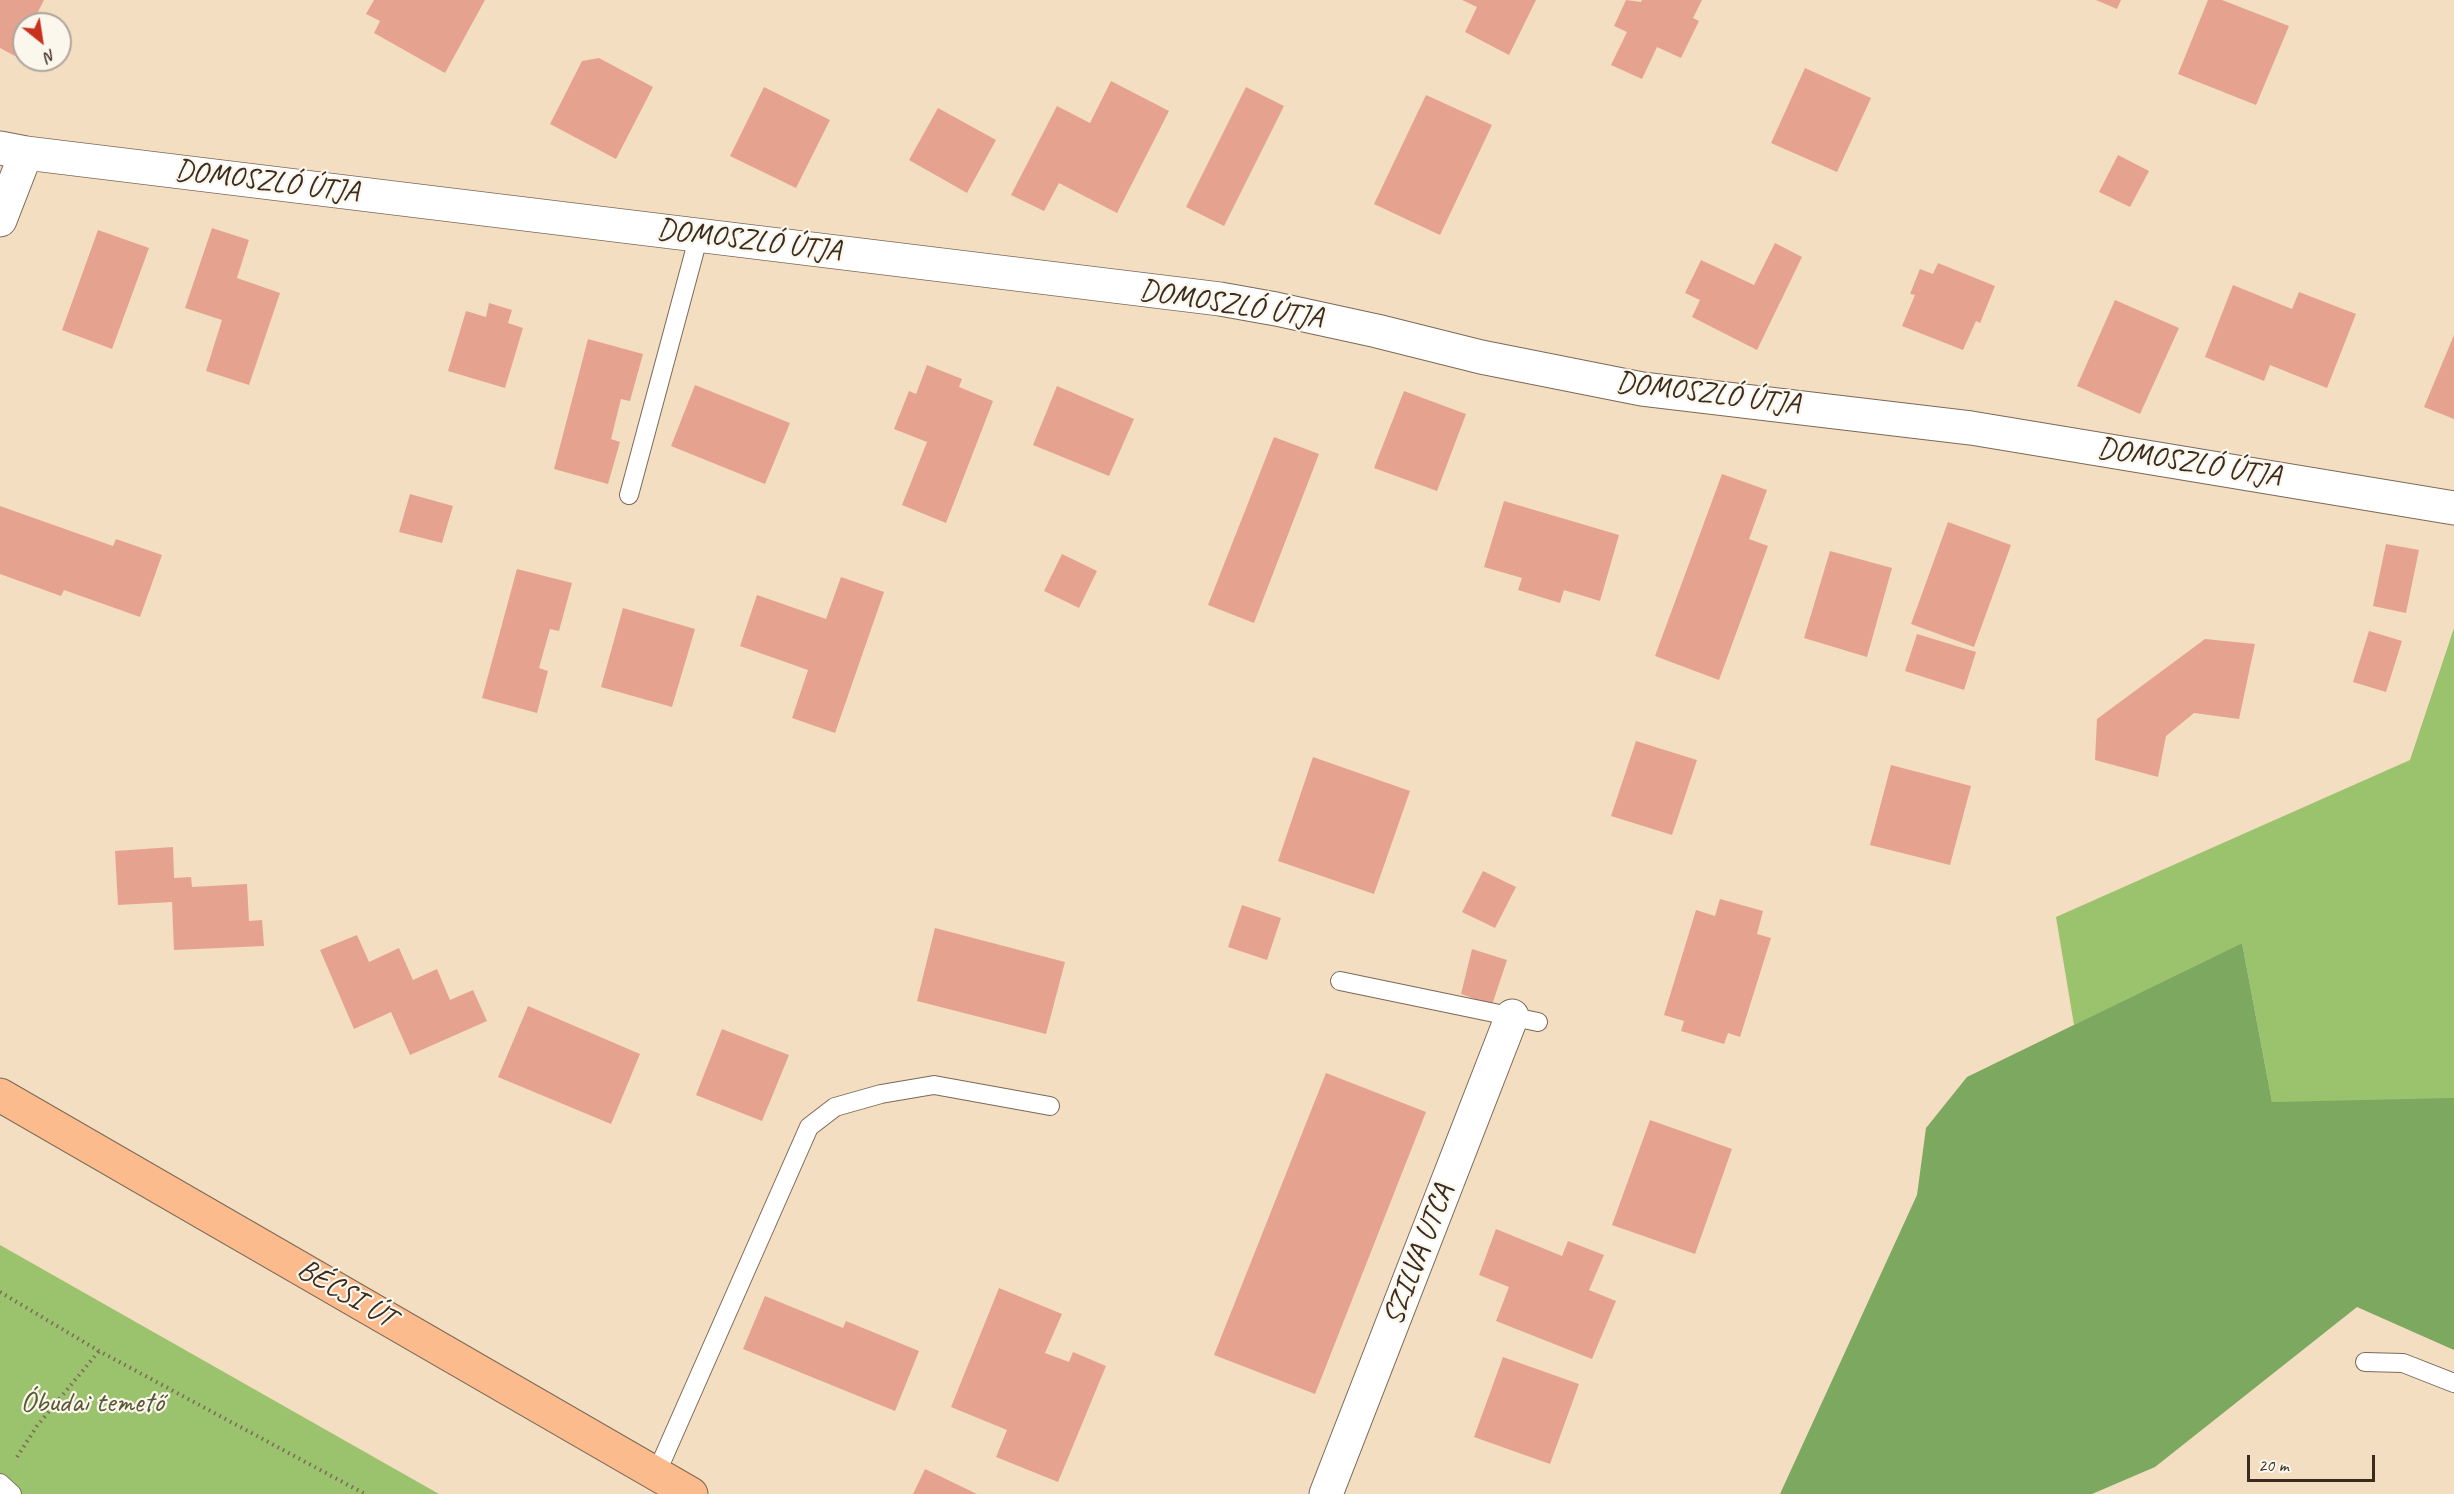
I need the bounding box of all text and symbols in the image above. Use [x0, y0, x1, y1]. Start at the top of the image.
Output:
north arrow [12, 12, 72, 72]
text: N [41, 45, 59, 67]
street label: DOMOSZLÓ ÚTJA [173, 153, 361, 211]
street label: DOMOSZLÓ ÚTJA [655, 212, 843, 270]
street label: DOMOSZLÓ ÚTJA [1137, 273, 1325, 337]
street label: DOMOSZLÓ ÚTJA [1614, 365, 1802, 423]
street label: DOMOSZLÓ ÚTJA [2095, 431, 2283, 495]
street label: SZILVA UTCA [1376, 1180, 1462, 1330]
street label: BÉCSI ÚT [291, 1252, 401, 1336]
park label: Óbudai temető [20, 1385, 164, 1421]
scale bar [2250, 1443, 2378, 1481]
text: 20 m [2258, 1454, 2289, 1476]

